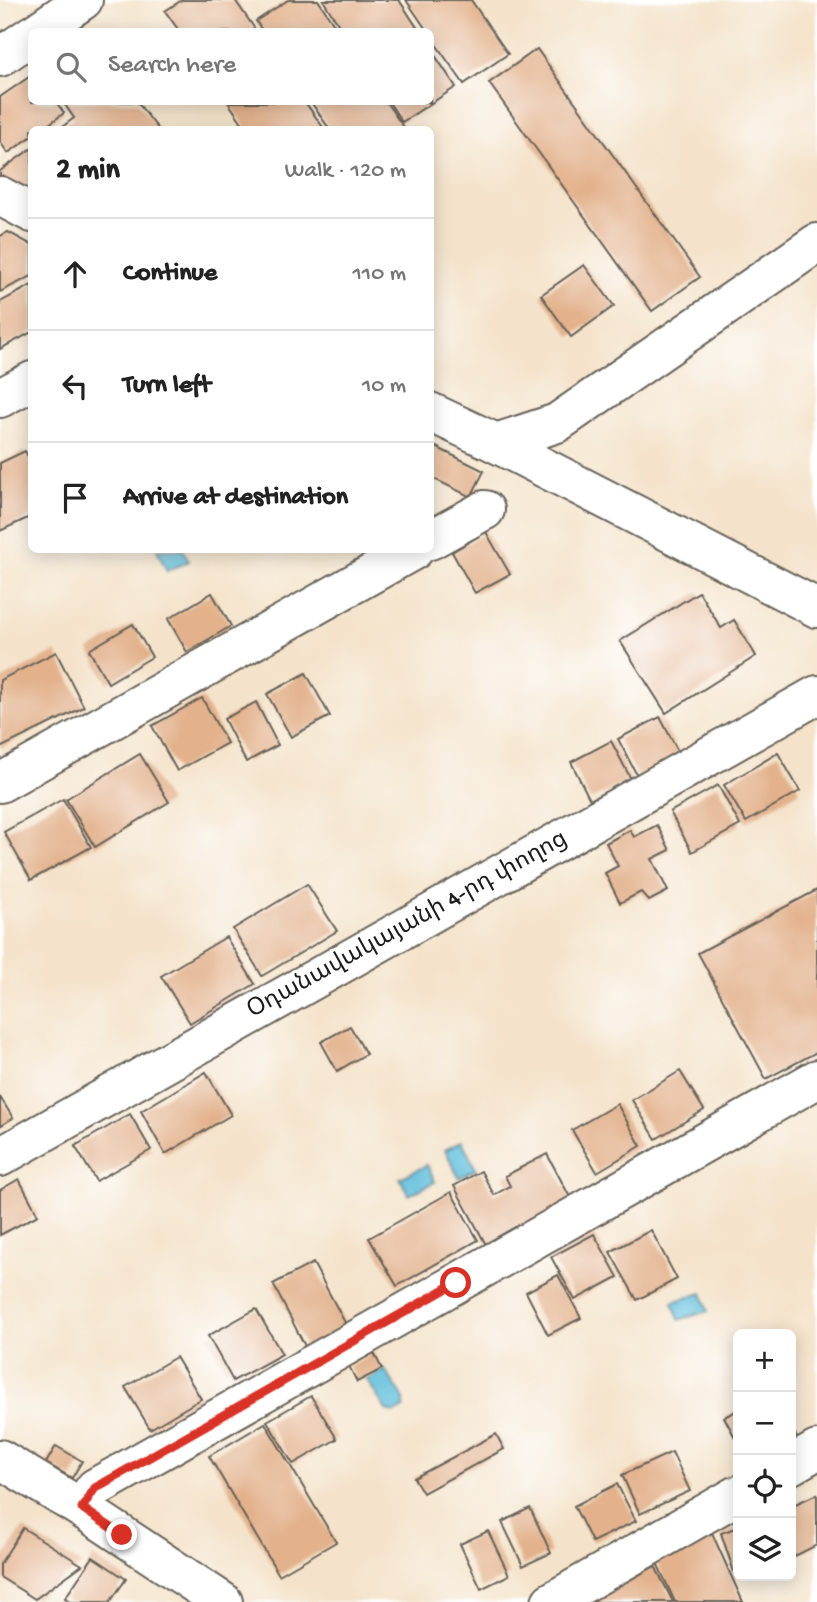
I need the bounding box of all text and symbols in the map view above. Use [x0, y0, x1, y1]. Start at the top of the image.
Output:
search box [28, 28, 434, 105]
icon: search [52, 48, 90, 86]
text: Search here [108, 51, 236, 82]
text: 2 min [56, 154, 120, 189]
text: Walk · 120 m [285, 158, 406, 185]
icon: ahead [56, 255, 94, 293]
text: Continue [123, 259, 217, 290]
text: 110 m [353, 261, 406, 288]
icon: left [56, 367, 94, 405]
text: Turn left [123, 371, 211, 402]
text: 10 m [362, 373, 406, 400]
icon: arrive [56, 479, 94, 517]
text: Arrive at destination [123, 483, 348, 514]
street label: Օդանավակայանի 4-րդ փողոց [243, 826, 573, 1026]
route start [440, 1267, 471, 1298]
map controls [733, 1329, 796, 1581]
button: + [733, 1329, 796, 1392]
button: − [733, 1392, 796, 1455]
button: locate [733, 1455, 796, 1518]
button: layers [733, 1518, 796, 1581]
route end [106, 1519, 137, 1550]

